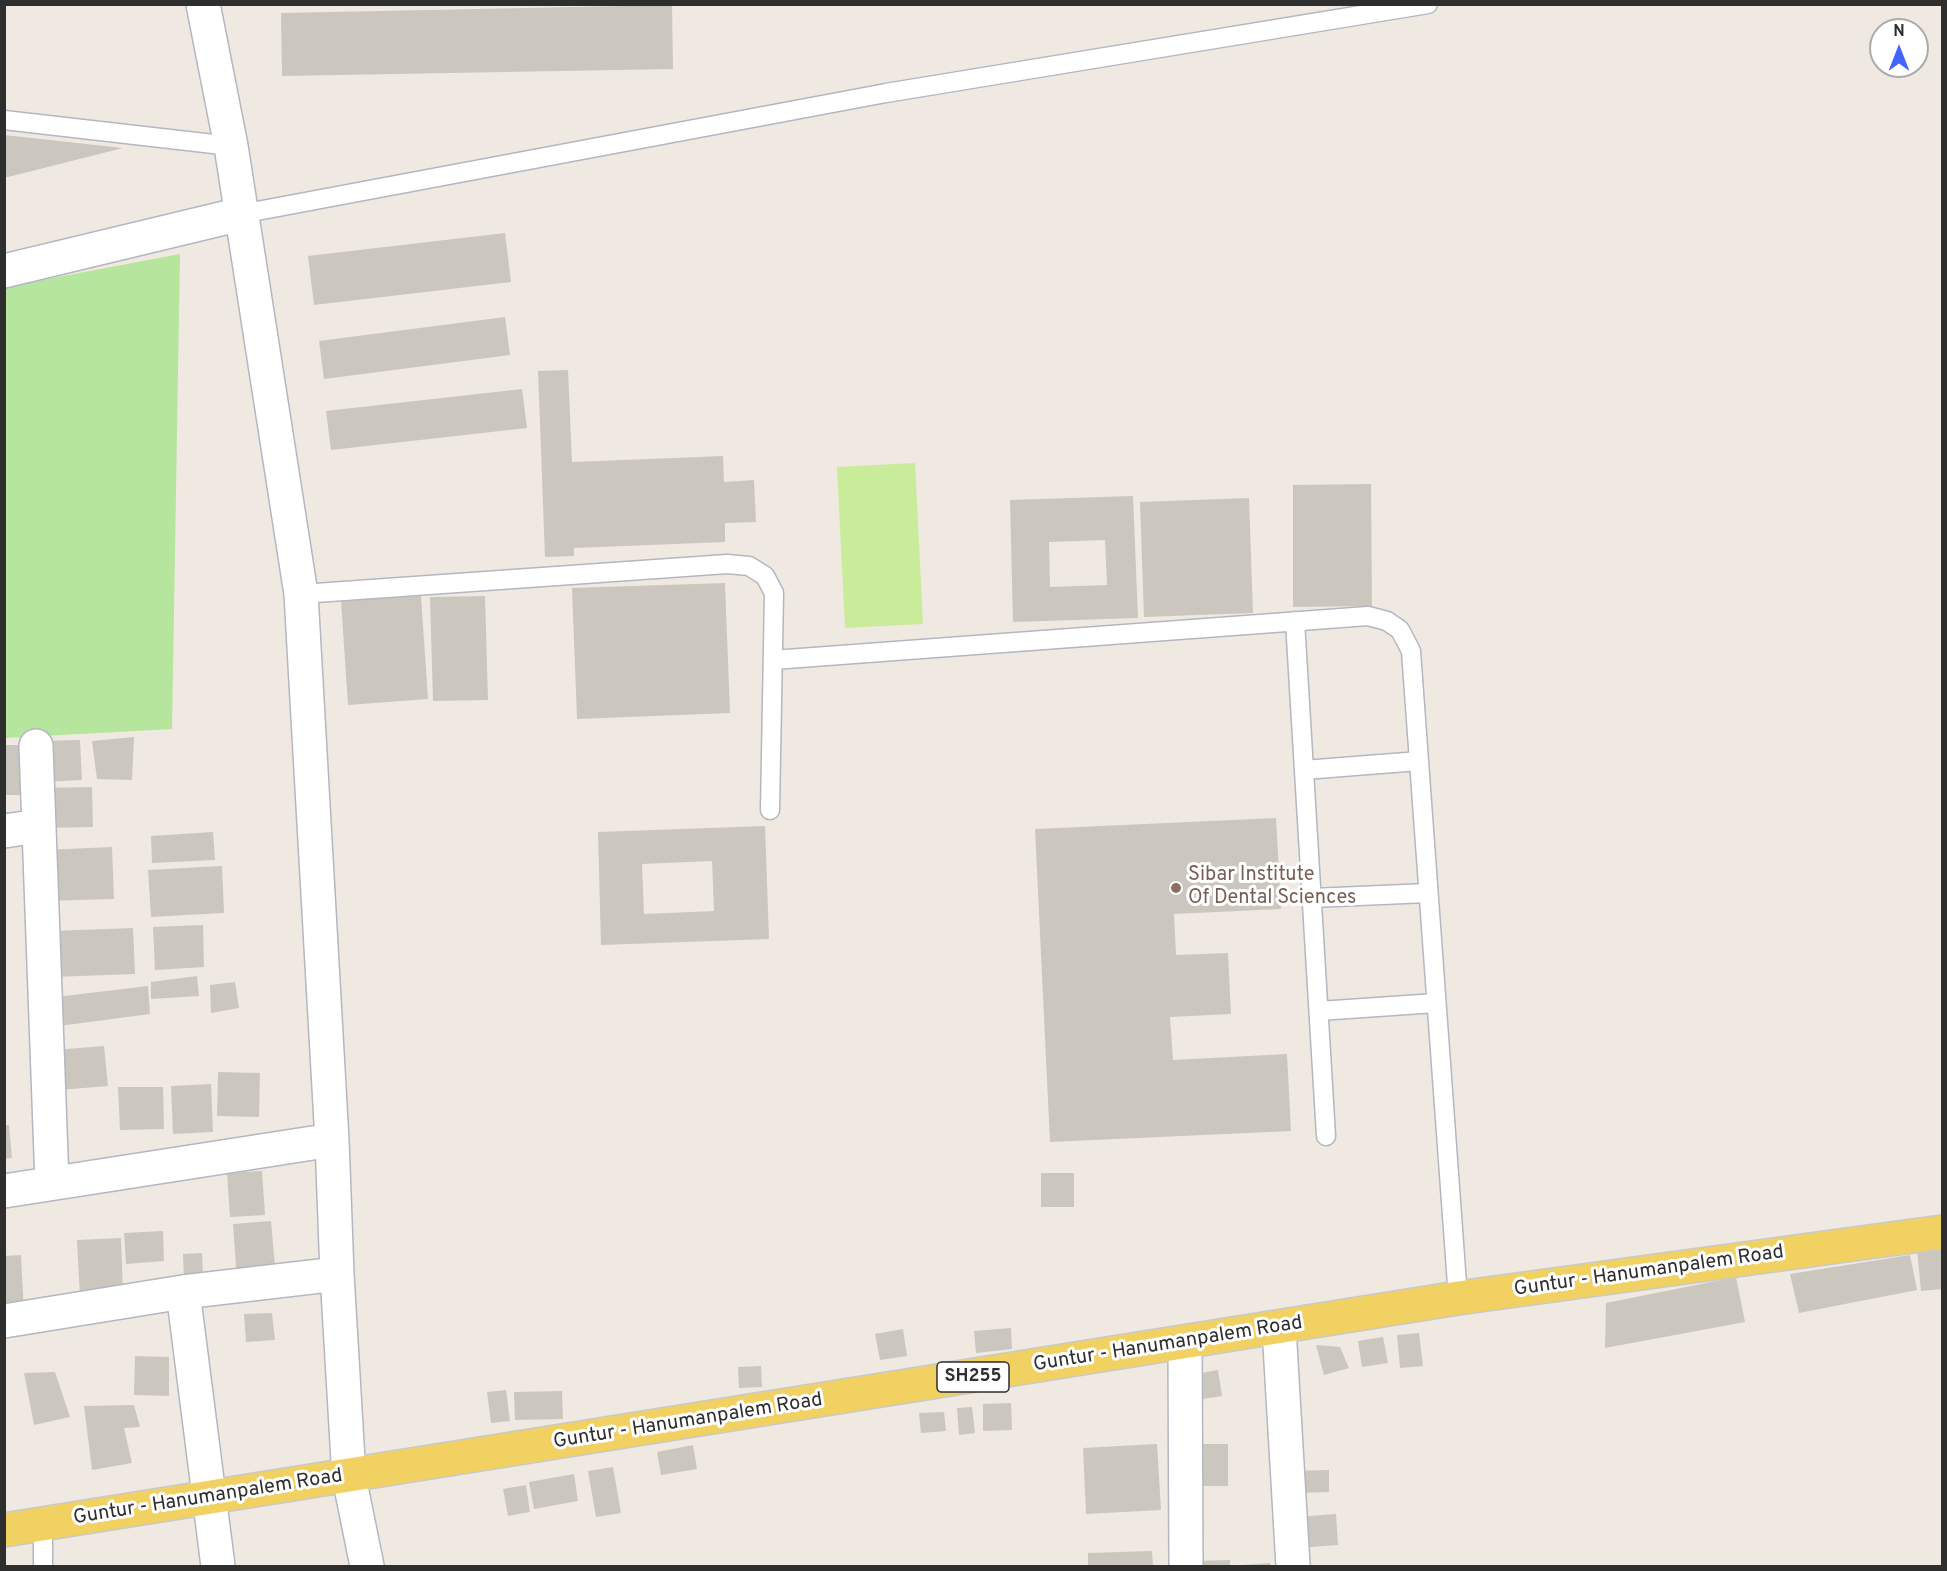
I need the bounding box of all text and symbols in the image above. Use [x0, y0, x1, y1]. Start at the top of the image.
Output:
north arrow [1869, 18, 1929, 78]
text: N [1893, 22, 1905, 42]
place label: Sibar Institute Of Dental Sciences [1188, 864, 1356, 911]
marker: Sibar Institute Of Dental Sciences [1169, 881, 1183, 895]
street label: Guntur - Hanumanpalem Road [1513, 1241, 1785, 1303]
street label: Guntur - Hanumanpalem Road [1032, 1312, 1304, 1378]
road number: SH255 [937, 1362, 1009, 1392]
street label: Guntur - Hanumanpalem Road [552, 1389, 824, 1455]
street label: Guntur - Hanumanpalem Road [72, 1465, 344, 1531]

